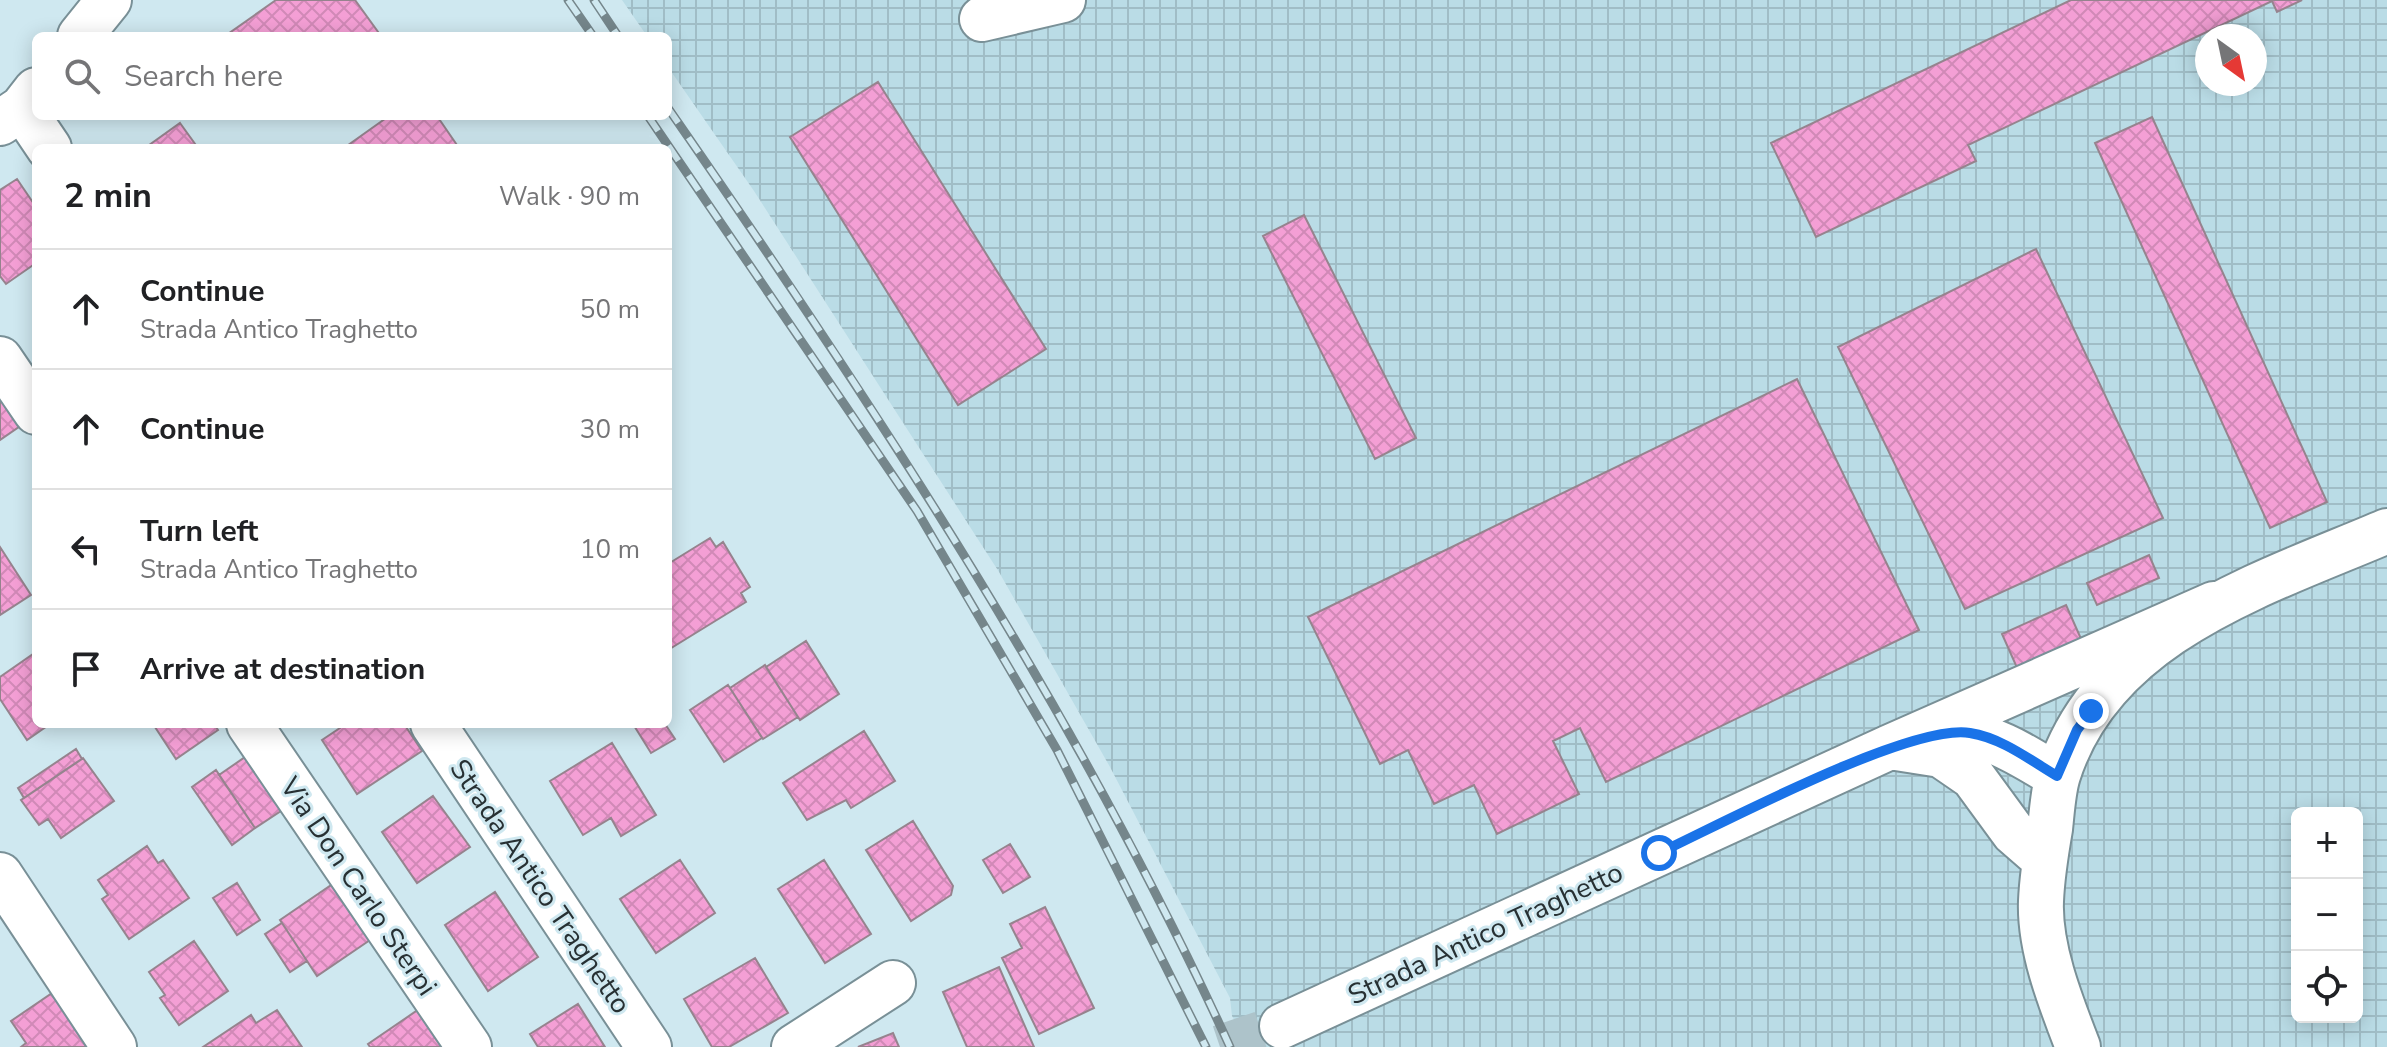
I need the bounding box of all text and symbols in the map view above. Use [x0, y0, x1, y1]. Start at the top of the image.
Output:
north arrow [2195, 24, 2267, 96]
search box [32, 32, 672, 120]
icon: search [60, 54, 104, 98]
text: Search here [124, 56, 283, 97]
text: 2 min [64, 173, 152, 219]
text: Walk · 90 m [499, 179, 640, 214]
text: Continue [140, 271, 265, 312]
icon: ahead [64, 287, 108, 331]
text: 50 m [580, 292, 640, 327]
text: Strada Antico Traghetto [140, 312, 418, 347]
icon: ahead [64, 407, 108, 451]
text: Continue [140, 409, 265, 450]
text: 30 m [580, 412, 640, 447]
text: Turn left [140, 511, 258, 552]
icon: left [64, 527, 108, 571]
text: 10 m [580, 532, 640, 567]
text: Strada Antico Traghetto [140, 552, 418, 587]
icon: arrive [64, 647, 108, 691]
text: Arrive at destination [140, 649, 425, 690]
route end [2073, 693, 2109, 729]
street label: Strada Antico Traghetto [441, 752, 640, 1021]
street label: Via Don Carlo Sterpi [270, 769, 445, 1003]
map controls [2291, 807, 2363, 1023]
button: + [2291, 807, 2363, 879]
route start [1641, 835, 1677, 871]
street label: Strada Antico Traghetto [1342, 853, 1629, 1014]
button: − [2291, 879, 2363, 951]
button: locate [2291, 951, 2363, 1023]

